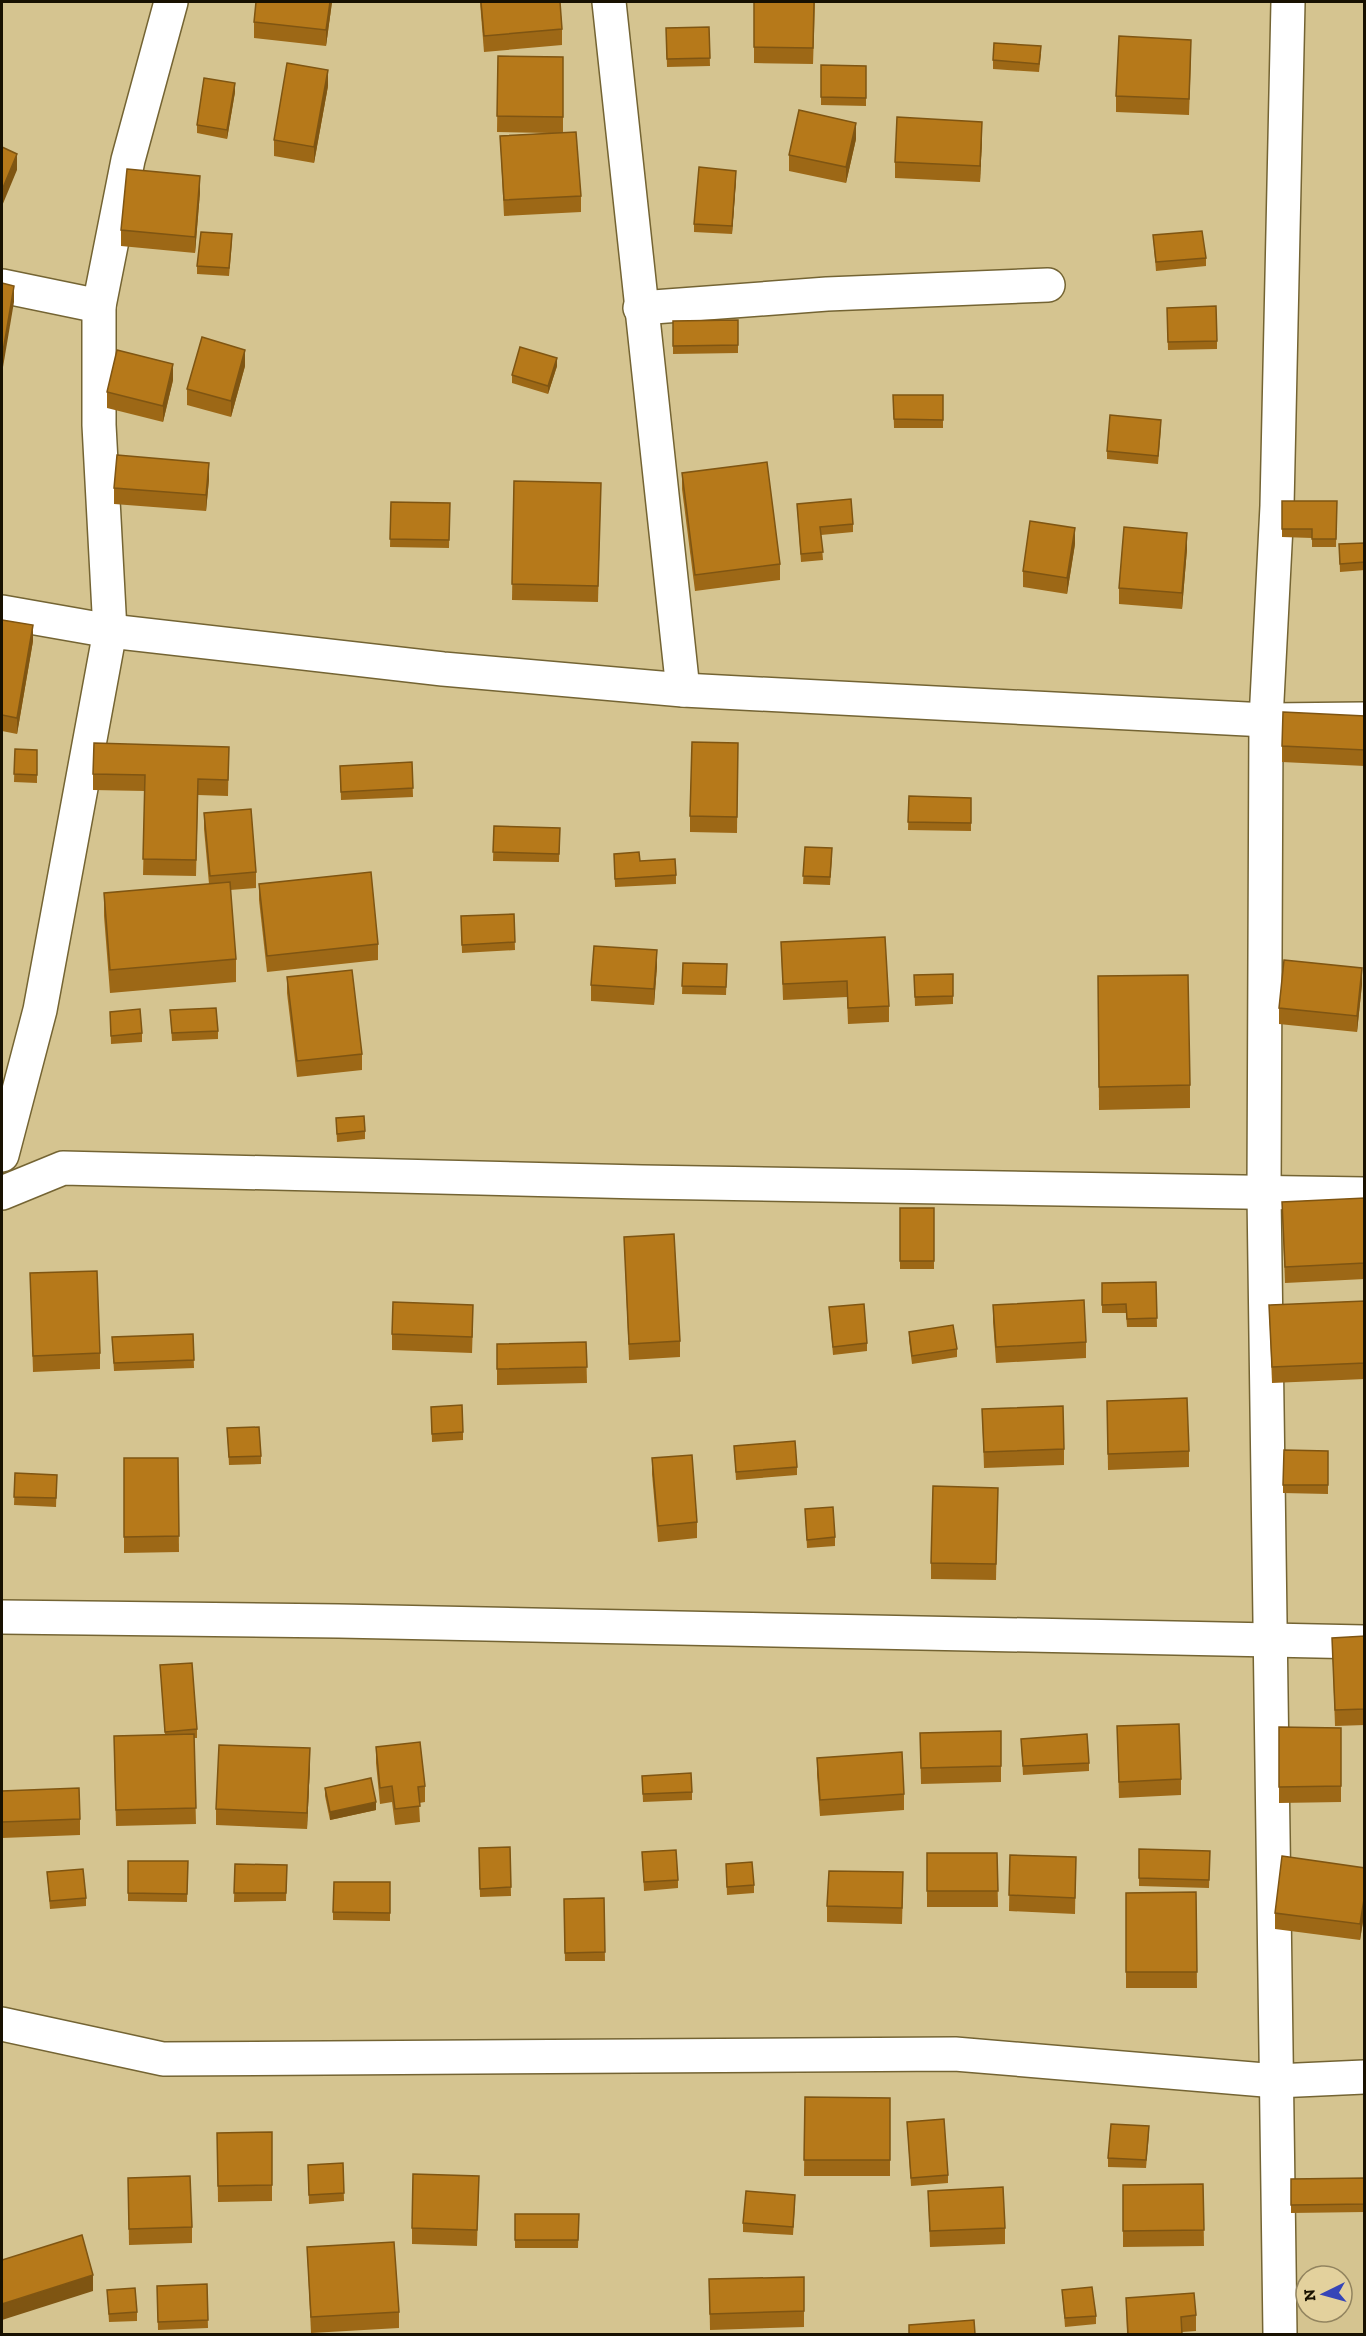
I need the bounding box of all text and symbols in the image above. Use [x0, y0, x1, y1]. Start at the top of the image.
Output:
north arrow [1294, 2264, 1354, 2324]
text: N [1300, 2288, 1320, 2302]

